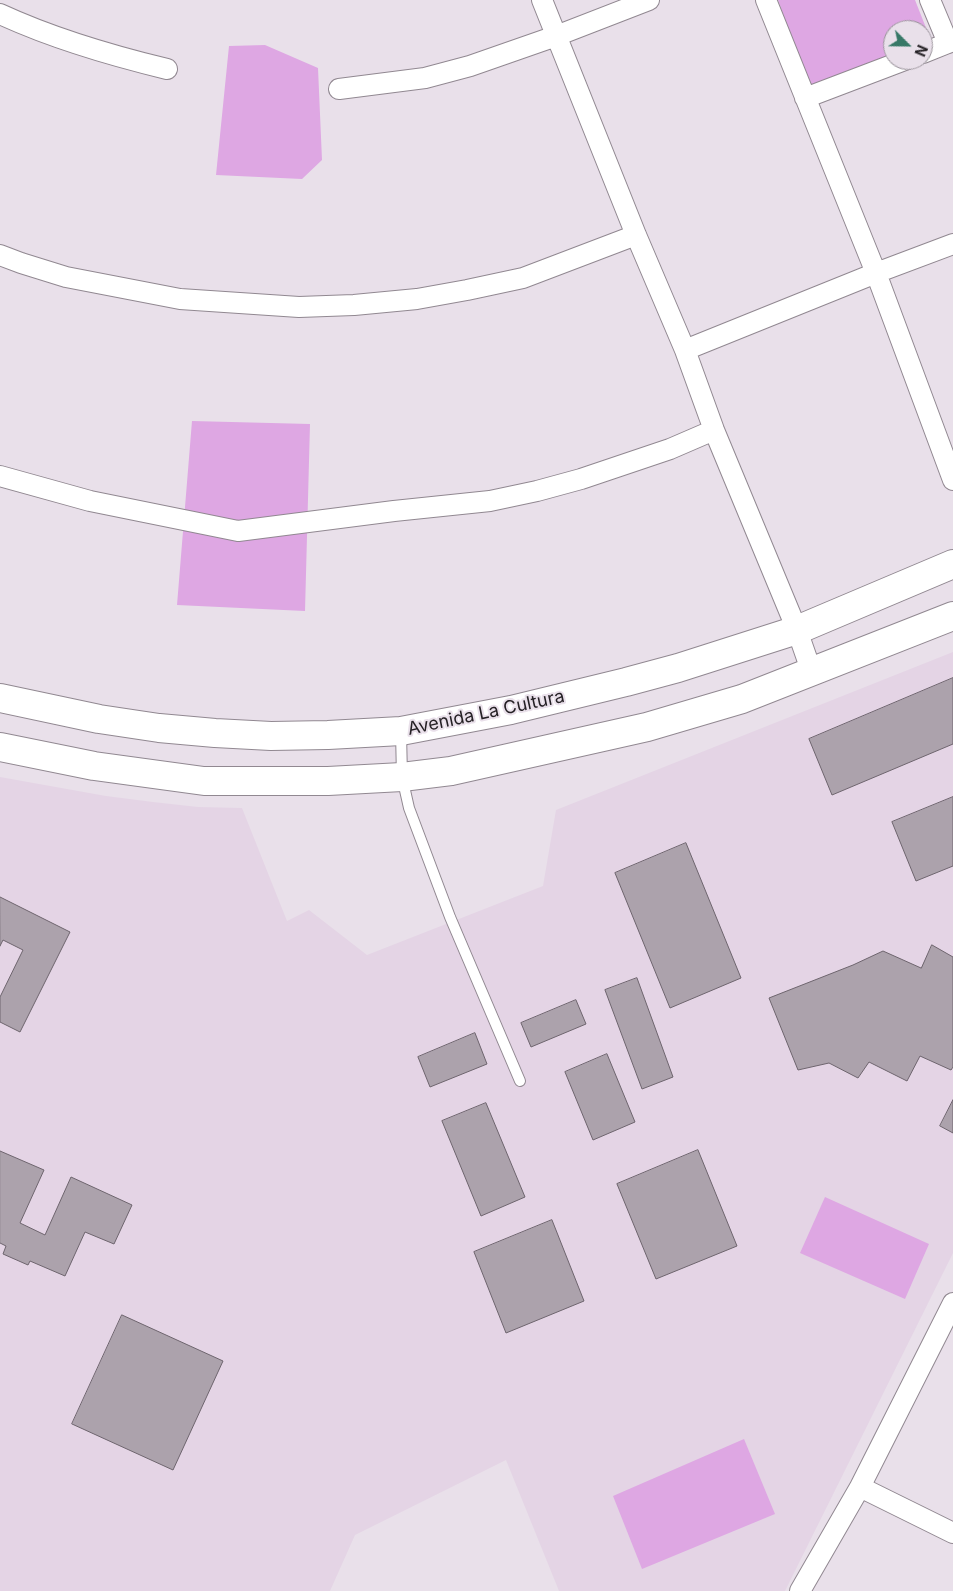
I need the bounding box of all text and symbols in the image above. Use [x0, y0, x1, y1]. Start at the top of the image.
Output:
north arrow [883, 20, 933, 70]
text: N [911, 42, 931, 59]
street label: Avenida La Cultura [406, 686, 566, 740]

